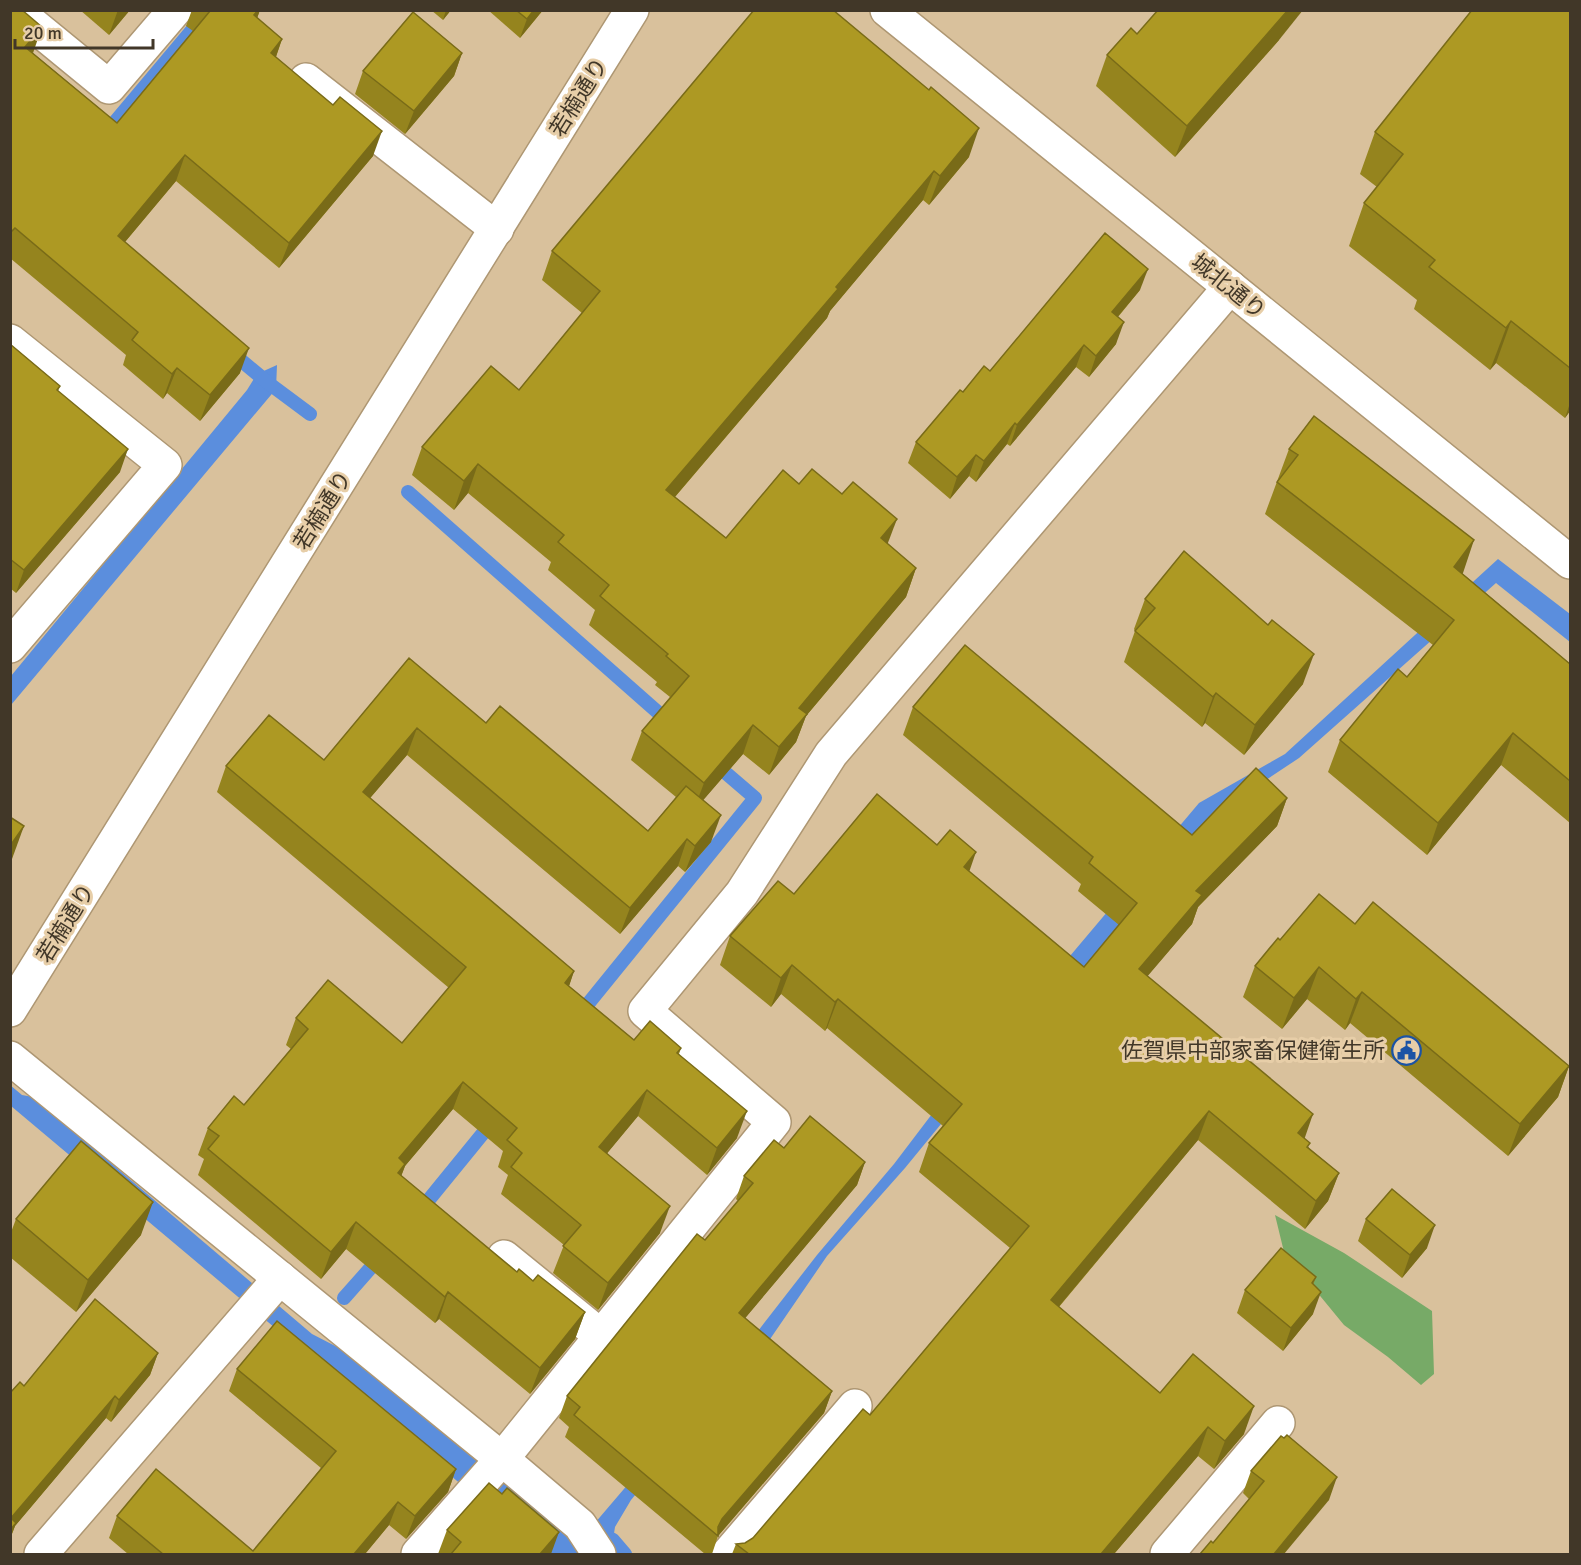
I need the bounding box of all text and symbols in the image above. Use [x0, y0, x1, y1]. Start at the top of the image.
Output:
scale bar [15, 12, 153, 50]
text: 20 m [24, 22, 62, 44]
street label: 若楠通り [544, 53, 613, 142]
street label: 城北通り [1186, 248, 1271, 325]
street label: 若楠通り [288, 466, 357, 555]
street label: 若楠通り [31, 879, 100, 968]
public building icon: 佐賀県中部家畜保健衛生所 [1390, 1034, 1422, 1066]
place label: 佐賀県中部家畜保健衛生所 [1121, 1037, 1385, 1064]

